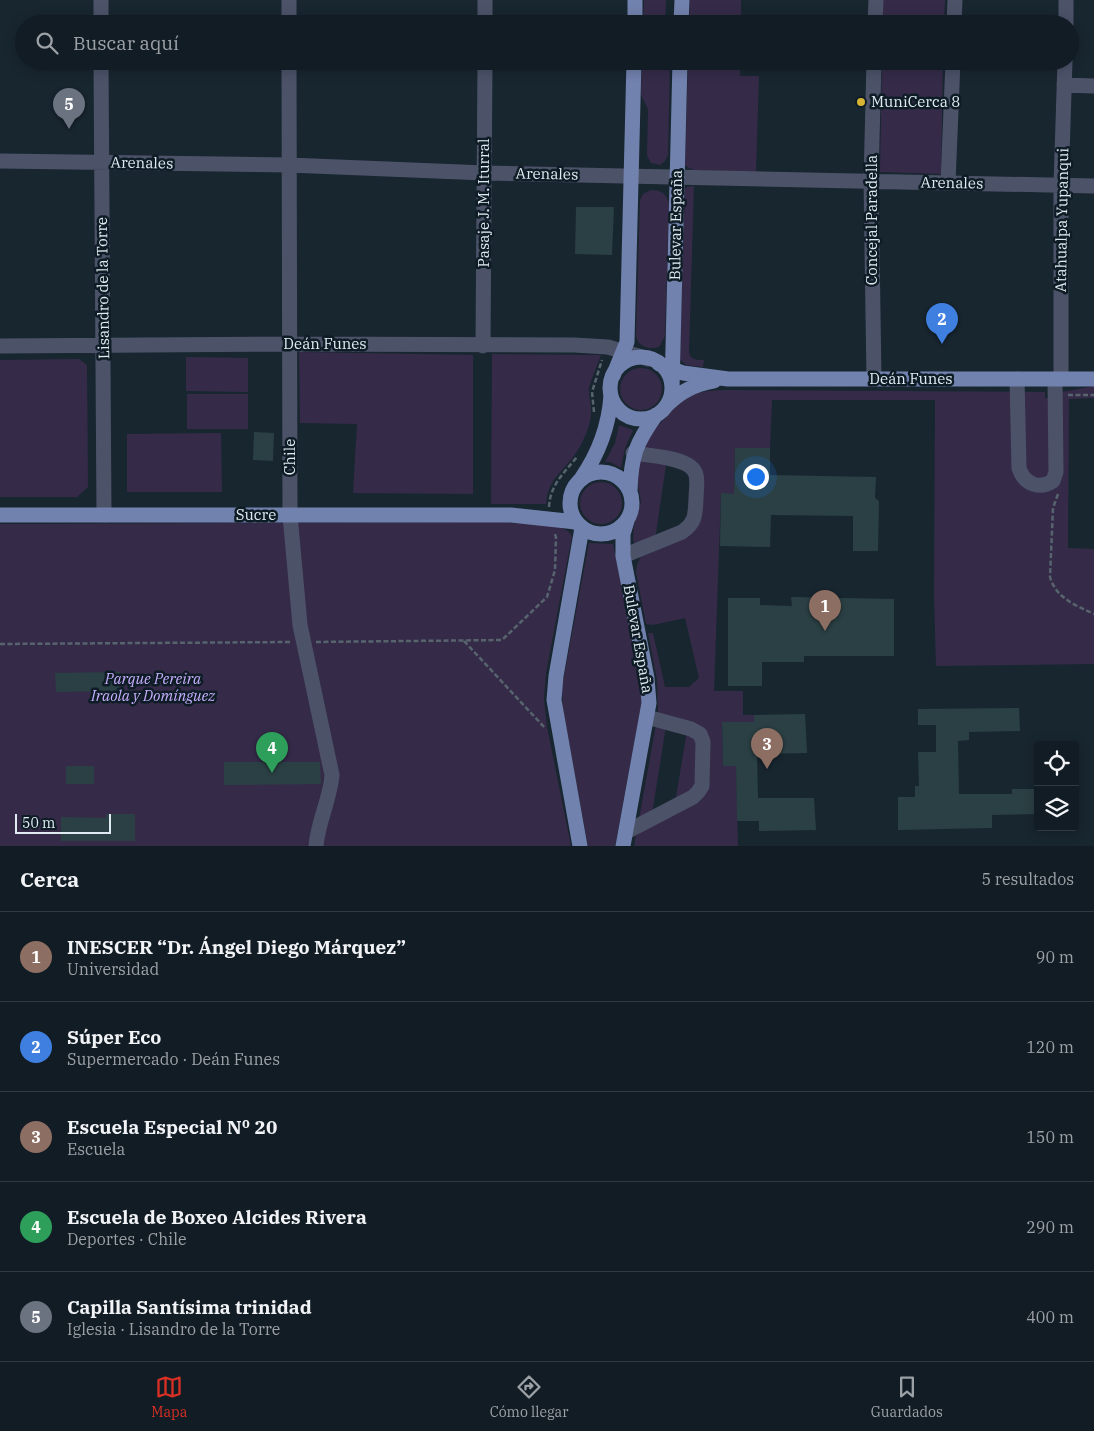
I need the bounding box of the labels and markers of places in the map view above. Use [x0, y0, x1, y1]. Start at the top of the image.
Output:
pin: 5 [53, 88, 85, 129]
place label: MuniCerca 8 [871, 92, 960, 111]
marker: MuniCerca 8 [855, 96, 867, 108]
pin: 2 [926, 303, 958, 344]
pin: 1 [809, 590, 841, 631]
pin: 3 [751, 728, 783, 769]
pin: 4 [256, 732, 288, 773]

